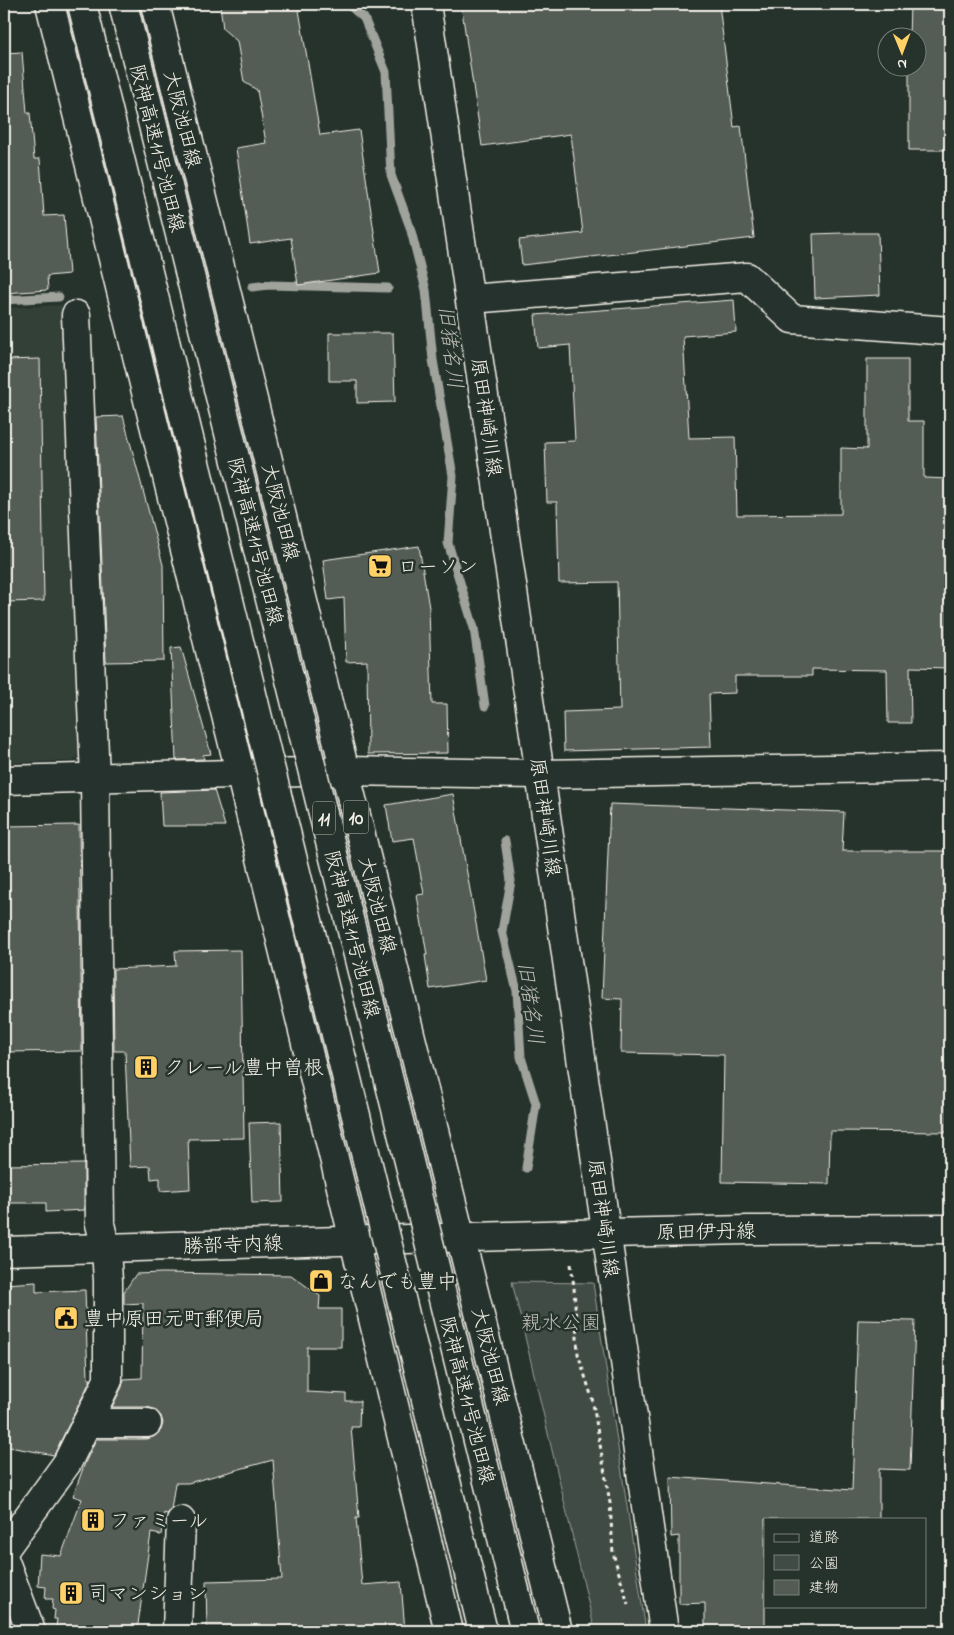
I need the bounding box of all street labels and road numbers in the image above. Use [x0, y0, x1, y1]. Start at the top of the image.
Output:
street label: 阪神高速11号池田線 [121, 61, 191, 236]
street label: 大阪池田線 [154, 68, 207, 172]
street label: 原田神崎川線 [462, 356, 507, 479]
street label: 阪神高速11号池田線 [219, 454, 289, 629]
street label: 大阪池田線 [252, 461, 305, 565]
street label: 原田神崎川線 [521, 756, 566, 879]
road number: 10 [344, 800, 368, 834]
road number: 11 [313, 801, 335, 834]
street label: 阪神高速11号池田線 [316, 847, 386, 1022]
street label: 大阪池田線 [349, 854, 402, 958]
street label: 原田神崎川線 [579, 1157, 624, 1280]
street label: 原田伊丹線 [656, 1218, 756, 1249]
street label: 勝部寺内線 [183, 1230, 284, 1263]
street label: 大阪池田線 [462, 1305, 515, 1409]
street label: 阪神高速11号池田線 [431, 1313, 501, 1488]

